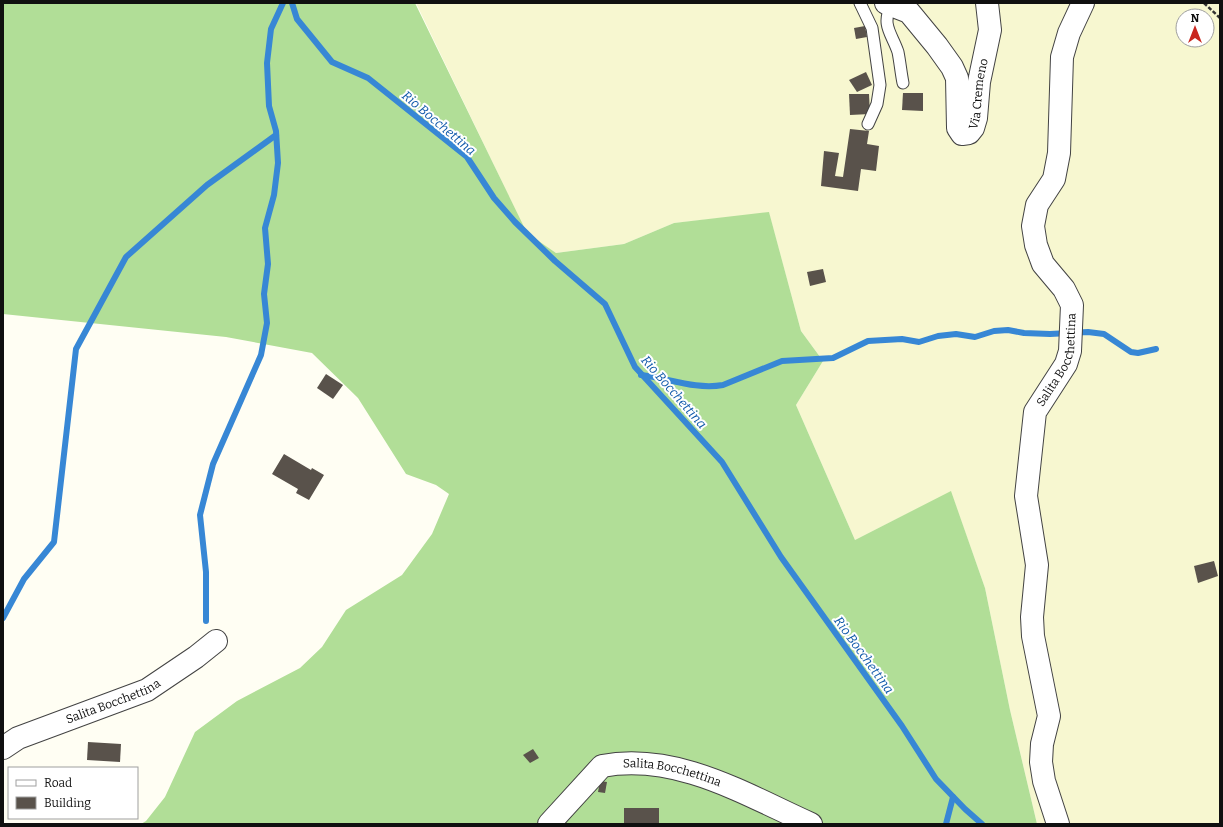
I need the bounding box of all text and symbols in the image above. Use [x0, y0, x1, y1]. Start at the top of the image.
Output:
north arrow [1175, 8, 1215, 48]
text: N [1191, 12, 1200, 25]
street label: Via Cremeno [966, 57, 991, 131]
water label: Rio Bocchettina [399, 88, 479, 158]
street label: Salita Bocchettina [1034, 312, 1079, 409]
water label: Rio Bocchettina [638, 353, 710, 431]
water label: Rio Bocchettina [831, 614, 897, 696]
street label: Salita Bocchettina [64, 676, 163, 727]
street label: Salita Bocchettina [623, 756, 724, 790]
legend [8, 767, 138, 819]
text: Road [44, 776, 72, 790]
text: Building [44, 796, 91, 810]

